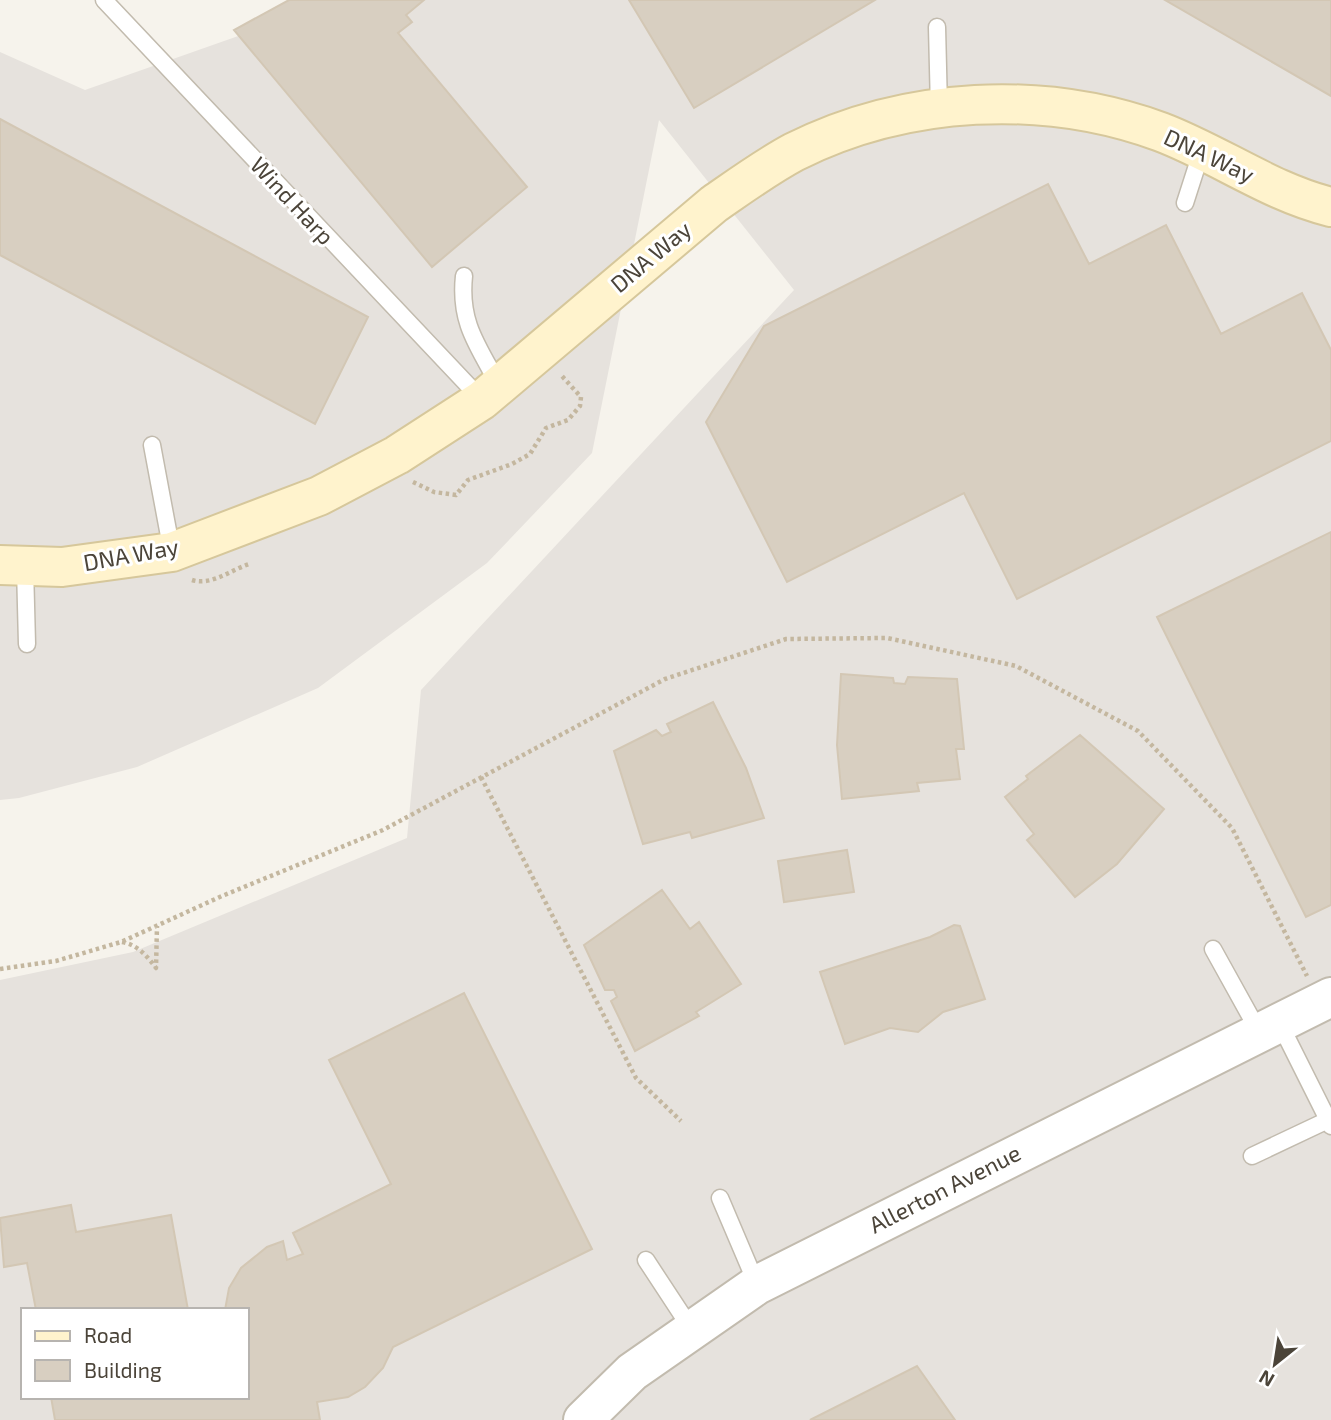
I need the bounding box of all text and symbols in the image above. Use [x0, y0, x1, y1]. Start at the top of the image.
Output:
street label: DNA Way [1160, 122, 1259, 188]
street label: Wind Harp [245, 151, 340, 250]
street label: DNA Way [604, 215, 696, 298]
street label: DNA Way [81, 532, 181, 576]
street label: Allerton Avenue [864, 1138, 1025, 1238]
legend [21, 1308, 248, 1399]
text: Road [84, 1322, 132, 1347]
north arrow [1240, 1329, 1310, 1399]
text: Building [84, 1357, 162, 1382]
text: N [1255, 1366, 1278, 1393]

